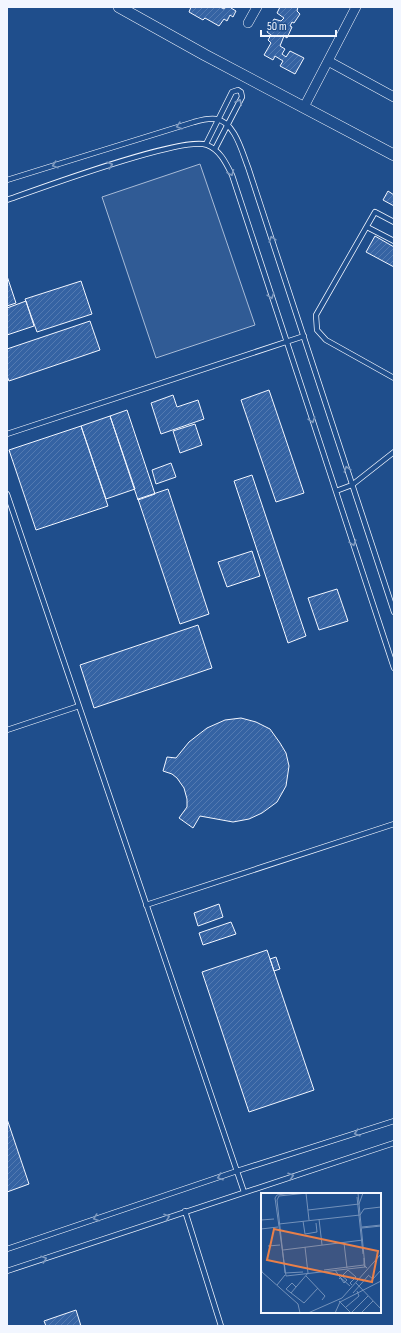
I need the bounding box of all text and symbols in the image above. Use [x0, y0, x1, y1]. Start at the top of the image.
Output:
scale bar [261, 12, 336, 38]
text: 50 m [267, 19, 287, 34]
one-way arrow [234, 99, 242, 107]
one-way arrow [176, 121, 183, 130]
one-way arrow [52, 160, 59, 169]
one-way arrow [107, 162, 114, 170]
one-way arrow [226, 169, 234, 176]
one-way arrow [268, 236, 276, 243]
one-way arrow [267, 293, 275, 300]
one-way arrow [307, 416, 316, 423]
one-way arrow [343, 465, 352, 472]
one-way arrow [348, 540, 357, 547]
one-way arrow [353, 1128, 360, 1137]
one-way arrow [216, 1172, 223, 1180]
one-way arrow [287, 1172, 294, 1181]
inset map [261, 1193, 381, 1313]
one-way arrow [164, 1213, 171, 1222]
one-way arrow [93, 1214, 100, 1222]
one-way arrow [40, 1255, 47, 1263]

